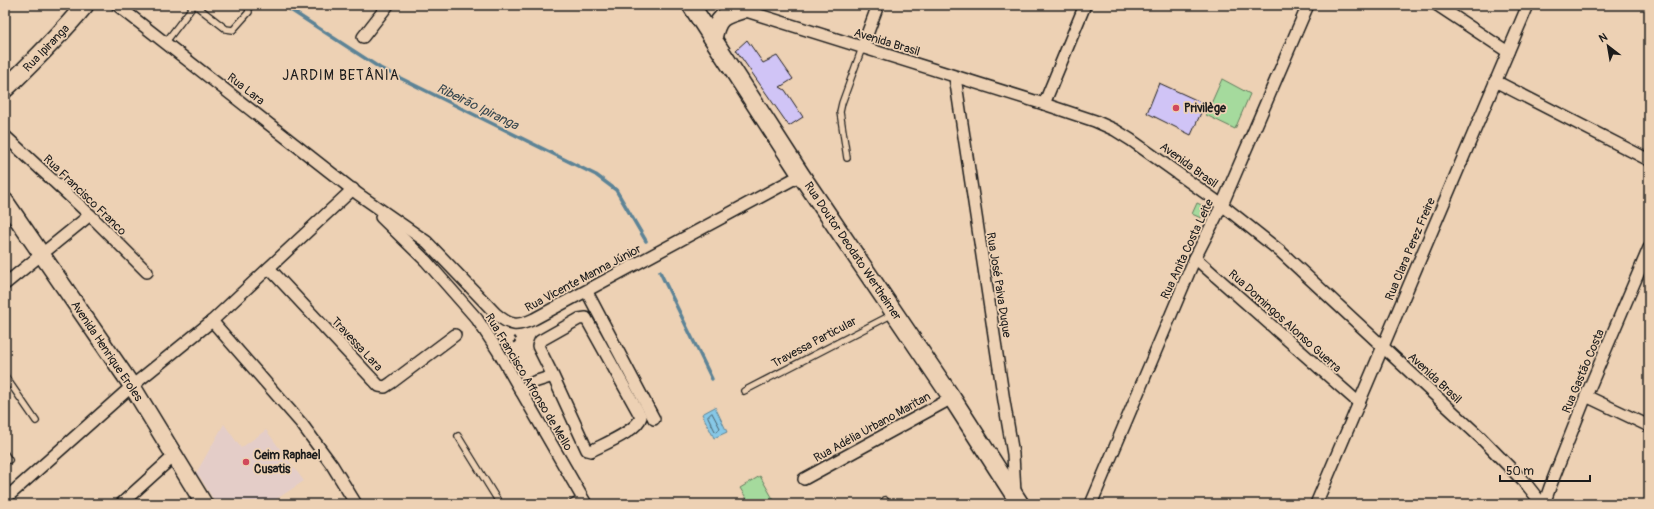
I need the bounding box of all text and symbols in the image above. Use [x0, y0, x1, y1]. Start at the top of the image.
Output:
street label: Rua Ipiranga [20, 21, 73, 75]
street label: Avenida Brasil [852, 25, 922, 60]
north arrow [1588, 26, 1628, 66]
text: N [1597, 30, 1610, 45]
district label: JARDIM BETÂNIA [282, 67, 400, 84]
street label: Rua Lara [224, 70, 268, 109]
water label: Ribeirão Ipiranga [434, 80, 522, 134]
place label: Privilège [1184, 101, 1227, 116]
marker: Privilège [1171, 103, 1181, 113]
street label: Avenida Brasil [1157, 139, 1221, 192]
street label: Rua Francisco Franco [40, 152, 130, 239]
street label: Rua Doutor Deodato Wertheimer [801, 179, 905, 324]
street label: Rua Clara Perez Freire [1382, 196, 1439, 303]
street label: Rua Anita Costa Leite [1158, 197, 1217, 302]
street label: Rua José Paiva Duque [983, 231, 1014, 339]
street label: Rua Vicente Manna Júnior [523, 241, 645, 315]
street label: Rua Domingos Alonso Guerra [1225, 267, 1344, 376]
street label: Avenida Henrique Eroles [67, 298, 146, 405]
street label: Rua Francisco Affonso de Mello [482, 311, 576, 454]
street label: Travessa Particular [769, 313, 860, 371]
street label: Travessa Lara [328, 314, 386, 375]
street label: Rua Gastão Costa [1559, 327, 1608, 415]
street label: Avenida Brasil [1405, 350, 1465, 407]
street label: Rua Adélia Urbano Maritan [811, 389, 933, 466]
place label: Ceim Raphael Cusatis [254, 448, 321, 477]
marker: Ceim Raphael Cusatis [241, 457, 251, 467]
scale bar [1500, 457, 1590, 483]
text: 50 m [1506, 464, 1534, 479]

